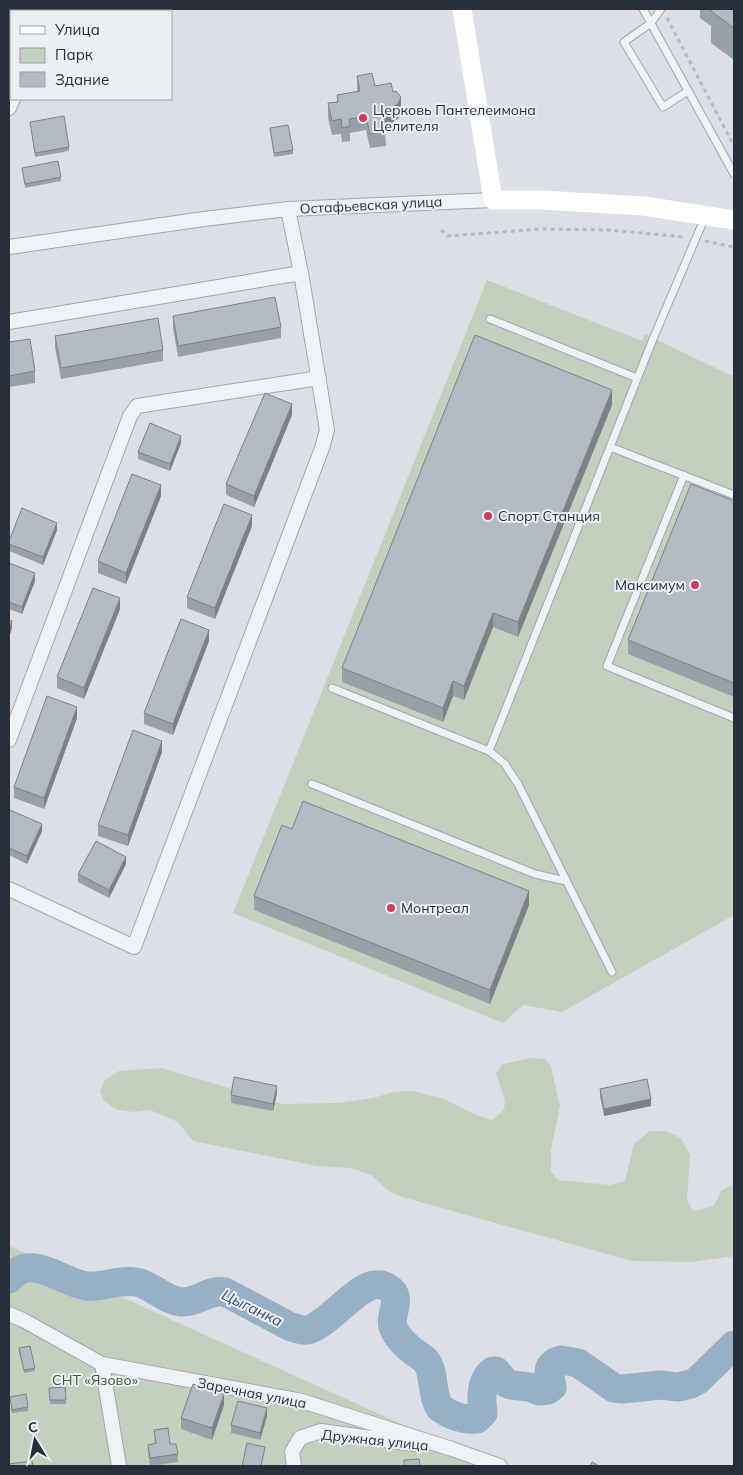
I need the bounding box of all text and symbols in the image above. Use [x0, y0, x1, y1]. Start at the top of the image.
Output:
legend [10, 10, 172, 100]
text: Улица [54, 20, 100, 39]
text: Парк [55, 45, 94, 64]
text: Здание [55, 70, 109, 89]
place label: Церковь Пантелеимона Целителя [373, 101, 536, 135]
marker: Церковь Пантелеимона Целителя [357, 112, 369, 124]
street label: Остафьевская улица [299, 192, 443, 218]
place label: Спорт Станция [498, 507, 600, 525]
marker: Спорт Станция [482, 510, 494, 522]
place label: Максимум [615, 576, 685, 594]
marker: Максимум [689, 579, 701, 591]
place label: Монтреал [401, 899, 469, 917]
marker: Монтреал [385, 902, 397, 914]
water label: Цыганка [219, 1285, 286, 1330]
park label: СНТ «Язово» [52, 1371, 138, 1389]
street label: Заречная улица [196, 1374, 308, 1412]
north arrow [10, 1415, 60, 1465]
text: С [26, 1418, 39, 1437]
street label: Дружная улица [321, 1425, 429, 1455]

